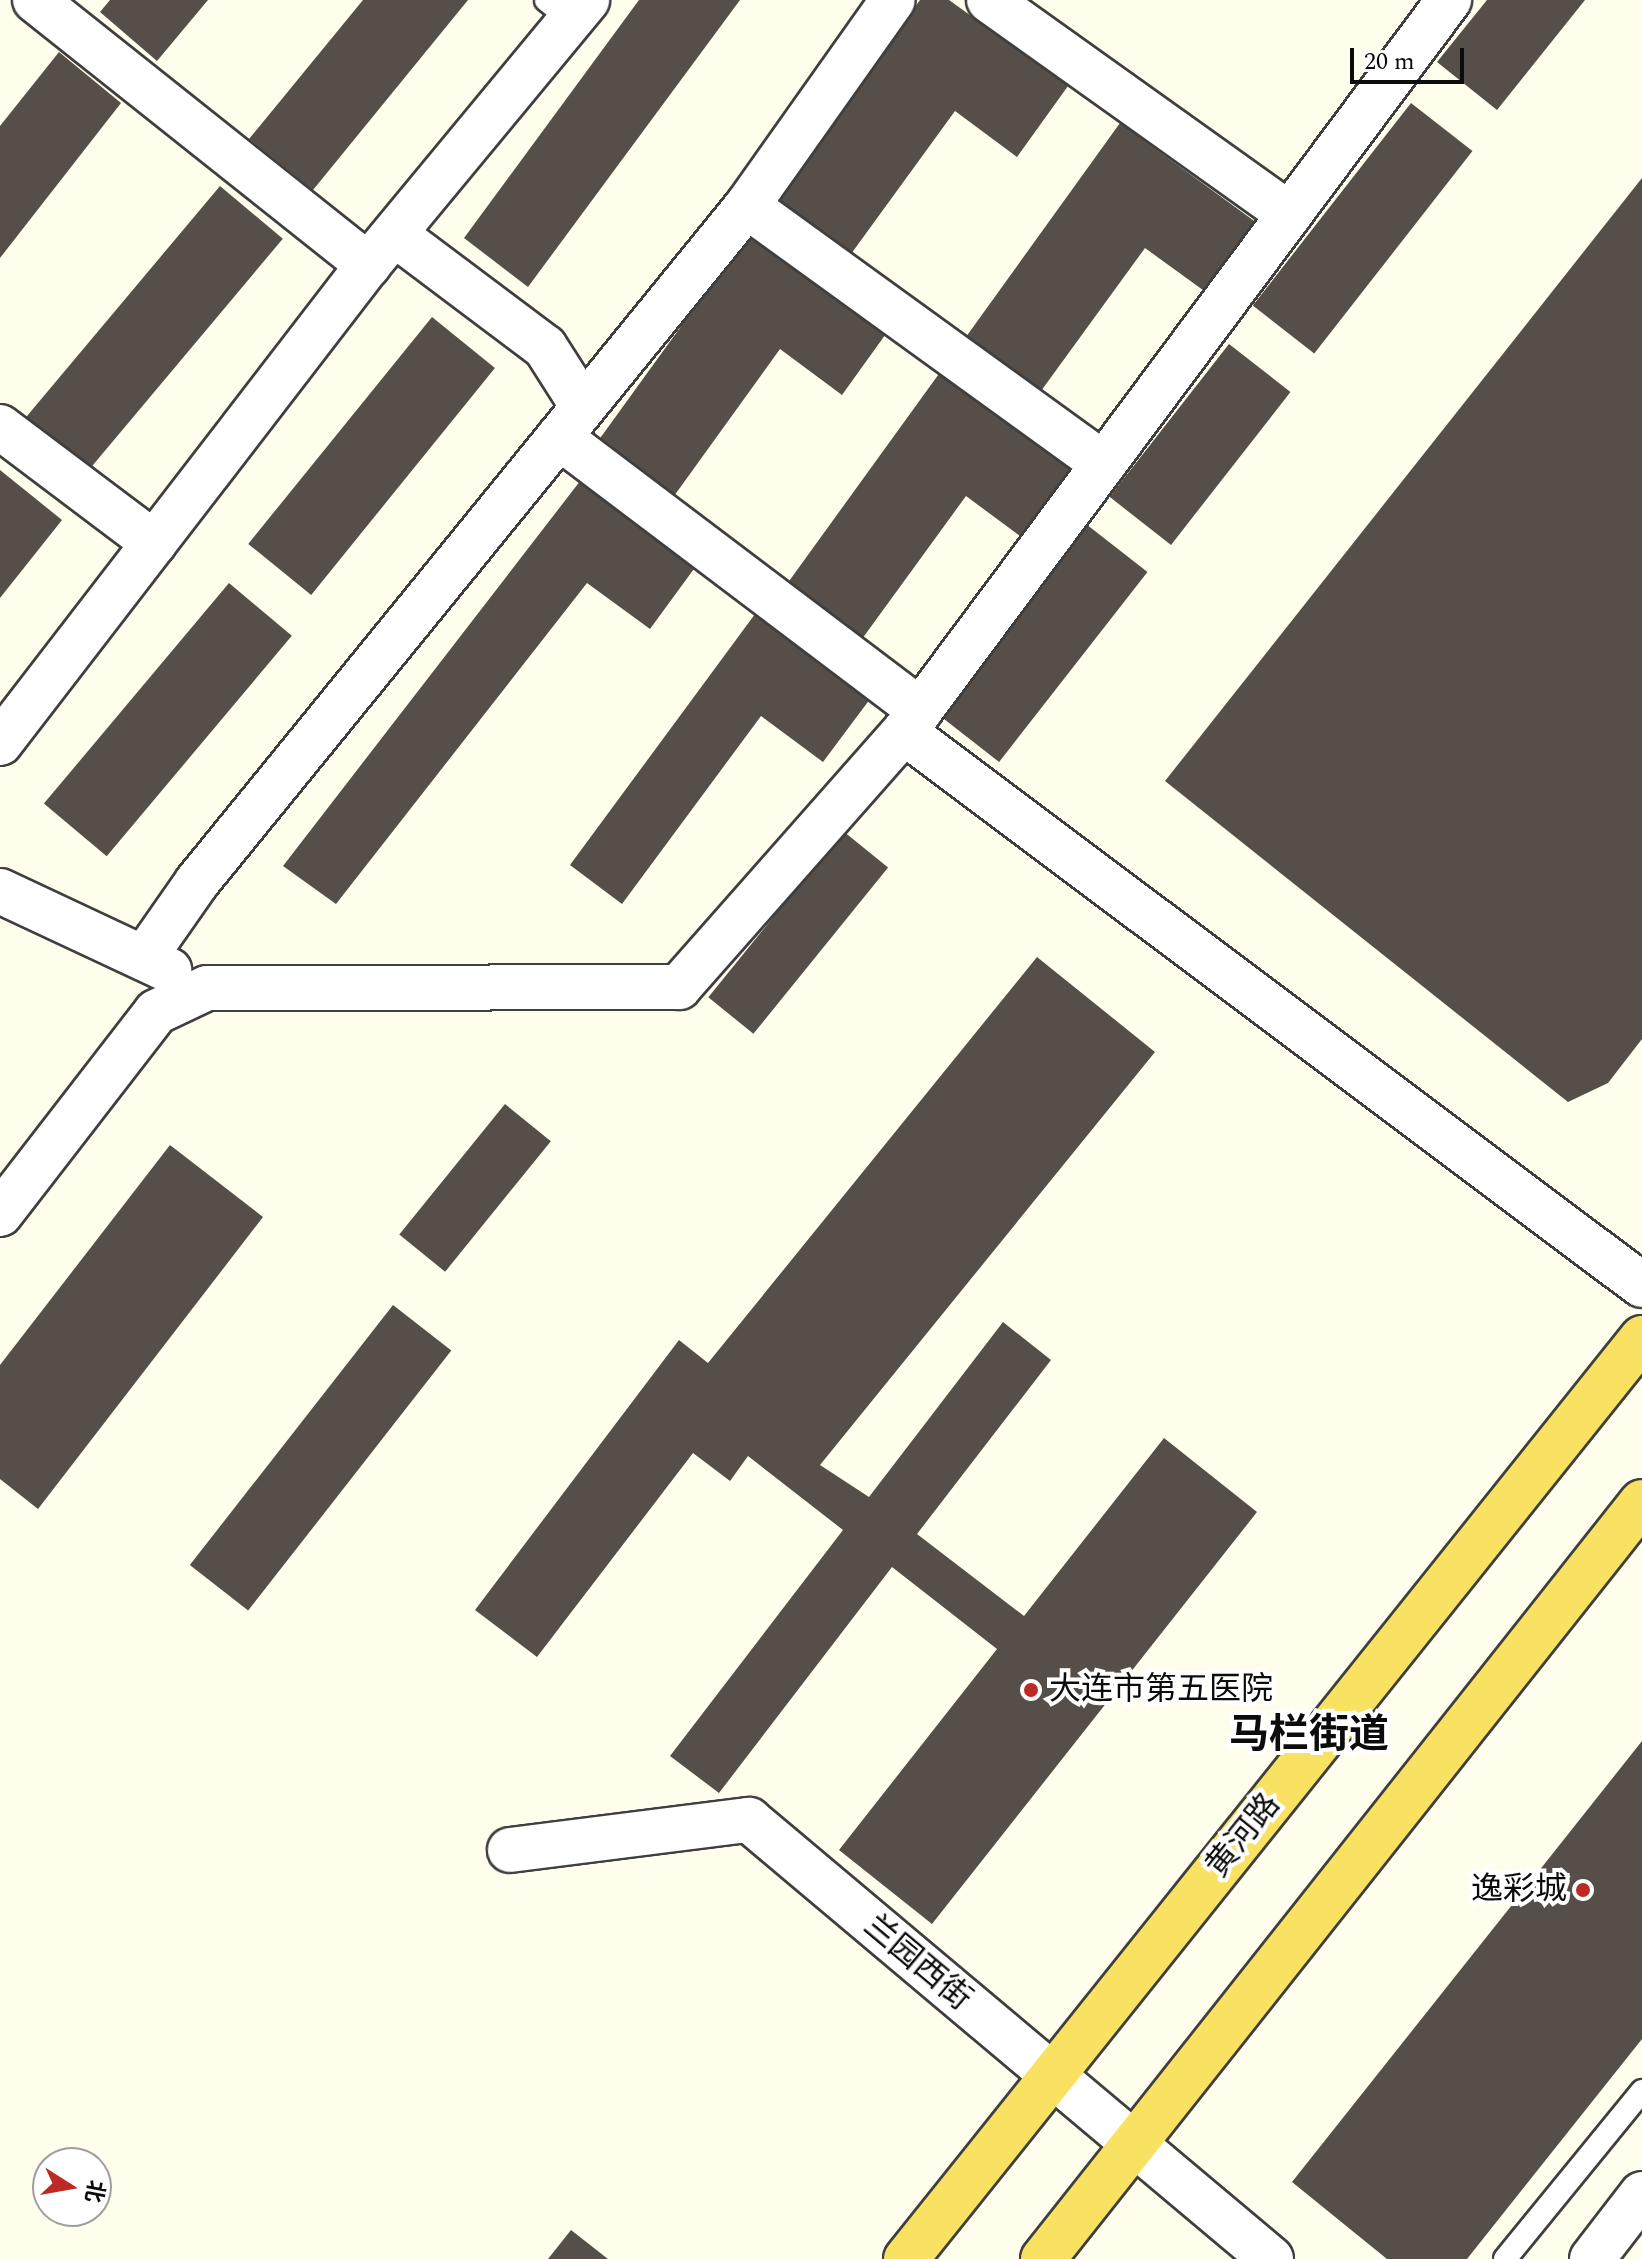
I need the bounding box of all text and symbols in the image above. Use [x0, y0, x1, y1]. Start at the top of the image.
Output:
scale bar [1354, 32, 1468, 82]
text: 20 m [1364, 44, 1415, 80]
place label: 大连市第五医院 [1049, 1671, 1273, 1709]
marker: 大连市第五医院 [1020, 1679, 1042, 1701]
district label: 马栏街道 [1229, 1712, 1389, 1760]
street label: 黄河路 [1199, 1787, 1289, 1885]
place label: 逸彩城 [1471, 1871, 1567, 1909]
marker: 逸彩城 [1574, 1881, 1592, 1899]
street label: 兰园西街 [856, 1907, 978, 2019]
north arrow [32, 2147, 112, 2227]
text: 北 [76, 2177, 112, 2205]

